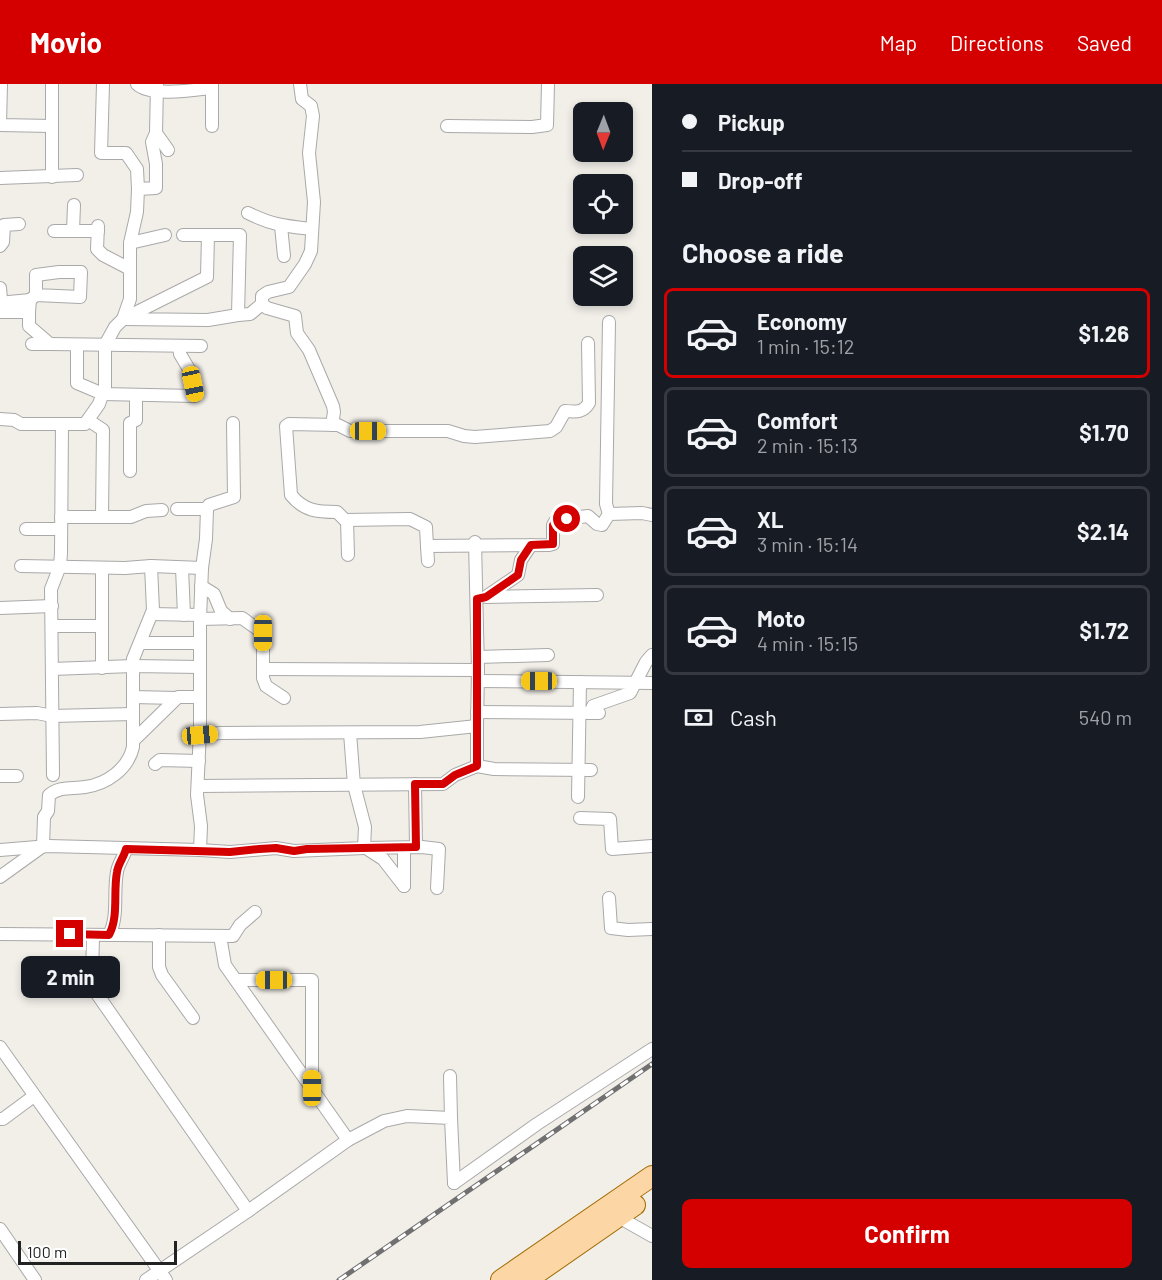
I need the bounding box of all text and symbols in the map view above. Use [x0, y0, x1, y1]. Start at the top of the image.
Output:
text: Movio [30, 25, 102, 59]
text: Map [880, 30, 917, 55]
text: Directions [950, 30, 1044, 55]
text: Saved [1077, 30, 1132, 55]
north arrow [573, 102, 633, 162]
map controls [573, 102, 633, 306]
text: Pickup [718, 109, 785, 135]
text: Drop-off [718, 167, 802, 193]
button: locate [573, 174, 633, 234]
text: Choose a ride [682, 236, 844, 268]
button: layers [573, 246, 633, 306]
icon: car [685, 306, 739, 360]
text: Economy [757, 308, 847, 334]
text: $1.26 [1079, 320, 1129, 346]
text: 1 min · 15:12 [757, 334, 854, 358]
car [180, 365, 206, 403]
icon: car [685, 405, 739, 459]
text: Comfort [757, 407, 838, 433]
text: $1.70 [1079, 419, 1129, 445]
car [350, 422, 386, 440]
text: 2 min · 15:13 [757, 433, 858, 457]
icon: car [685, 504, 739, 558]
route start [553, 505, 580, 532]
text: XL [757, 506, 783, 532]
text: $2.14 [1077, 518, 1129, 544]
text: 3 min · 15:14 [757, 532, 858, 556]
icon: car [685, 603, 739, 657]
text: Moto [757, 605, 805, 631]
car [254, 615, 272, 651]
text: $1.72 [1079, 617, 1129, 643]
text: 4 min · 15:15 [757, 631, 858, 655]
car [521, 672, 557, 690]
icon: cash [682, 701, 715, 734]
text: Cash [730, 704, 777, 730]
text: 540 m [1079, 705, 1132, 729]
car [181, 724, 219, 746]
route end [56, 920, 83, 947]
callout: 2 min [20, 955, 119, 997]
text: 2 min [47, 965, 94, 989]
car [256, 971, 292, 989]
car [303, 1070, 321, 1106]
button: Confirm [682, 1199, 1132, 1268]
scale bar [18, 1238, 177, 1266]
text: 100 m [27, 1242, 67, 1261]

